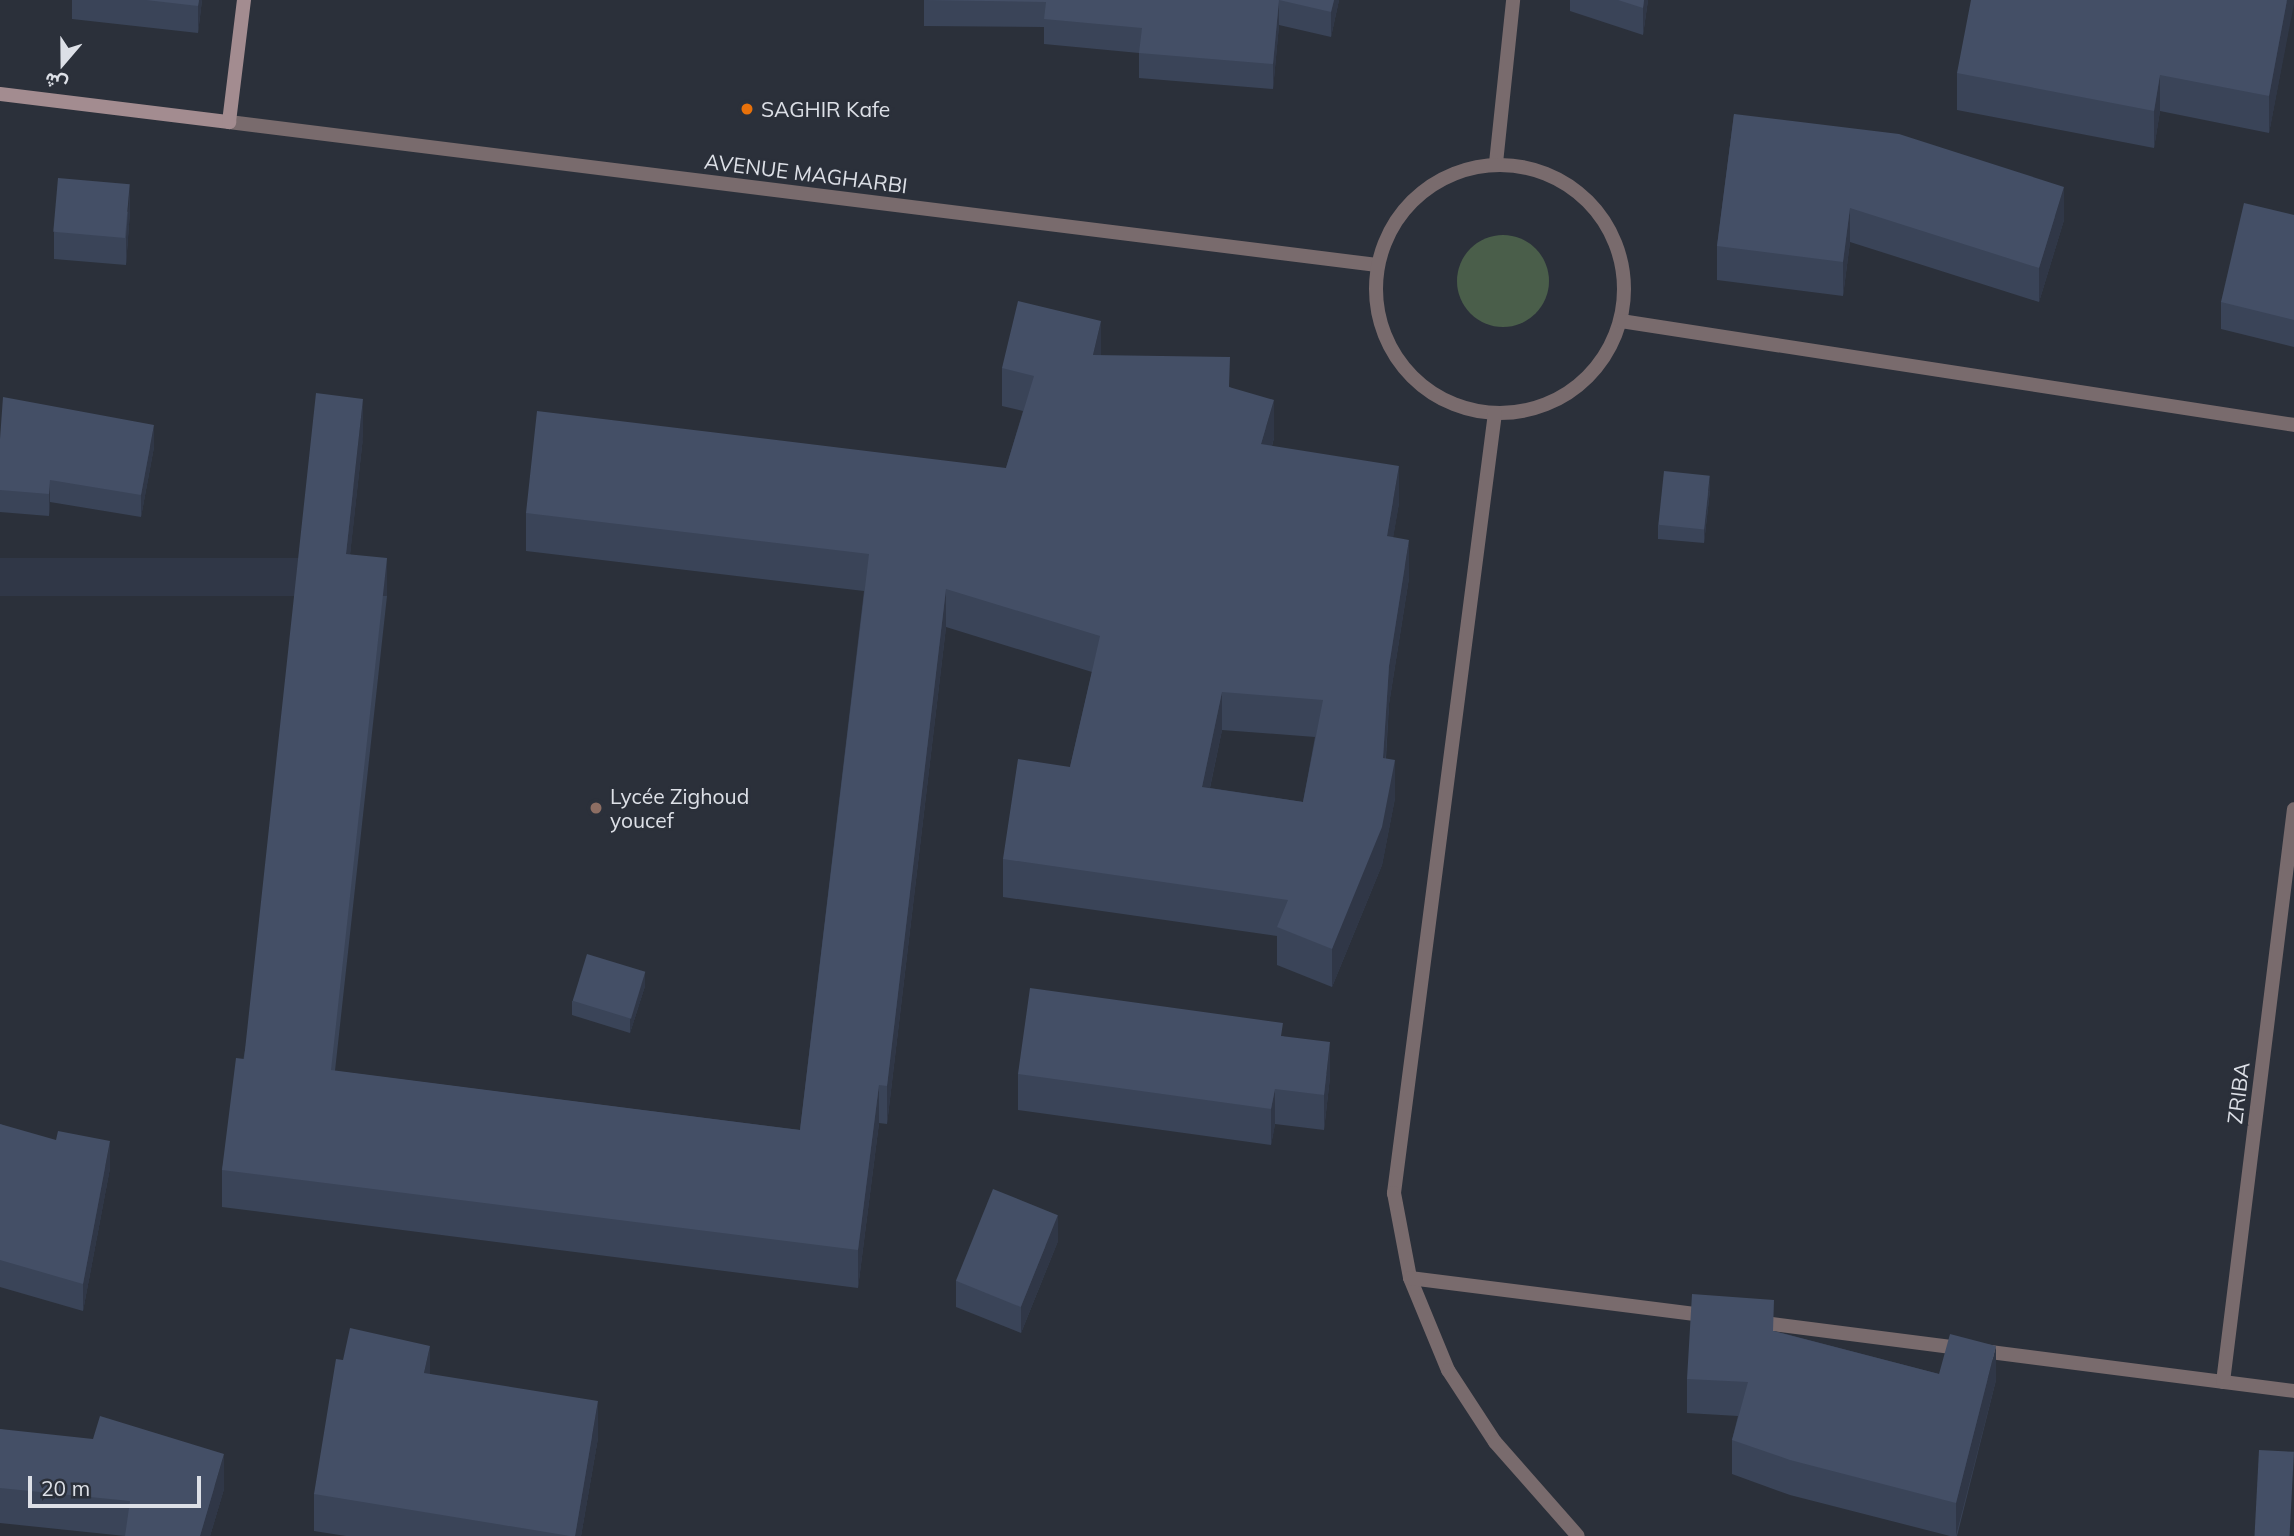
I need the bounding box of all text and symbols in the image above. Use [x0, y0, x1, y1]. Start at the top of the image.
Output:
north arrow [28, 28, 98, 98]
text: ش [41, 68, 71, 98]
place label: SAGHIR Kafe [761, 96, 890, 122]
marker: SAGHIR Kafe [739, 101, 755, 117]
street label: AVENUE MAGHARBI [703, 148, 909, 198]
place label: Lycée Zighoud youcef [610, 783, 749, 833]
marker: Lycée Zighoud youcef [588, 800, 604, 816]
street label: ZRIBA [2222, 1061, 2254, 1125]
scale bar [32, 1462, 205, 1506]
text: 20 m [41, 1475, 90, 1501]

